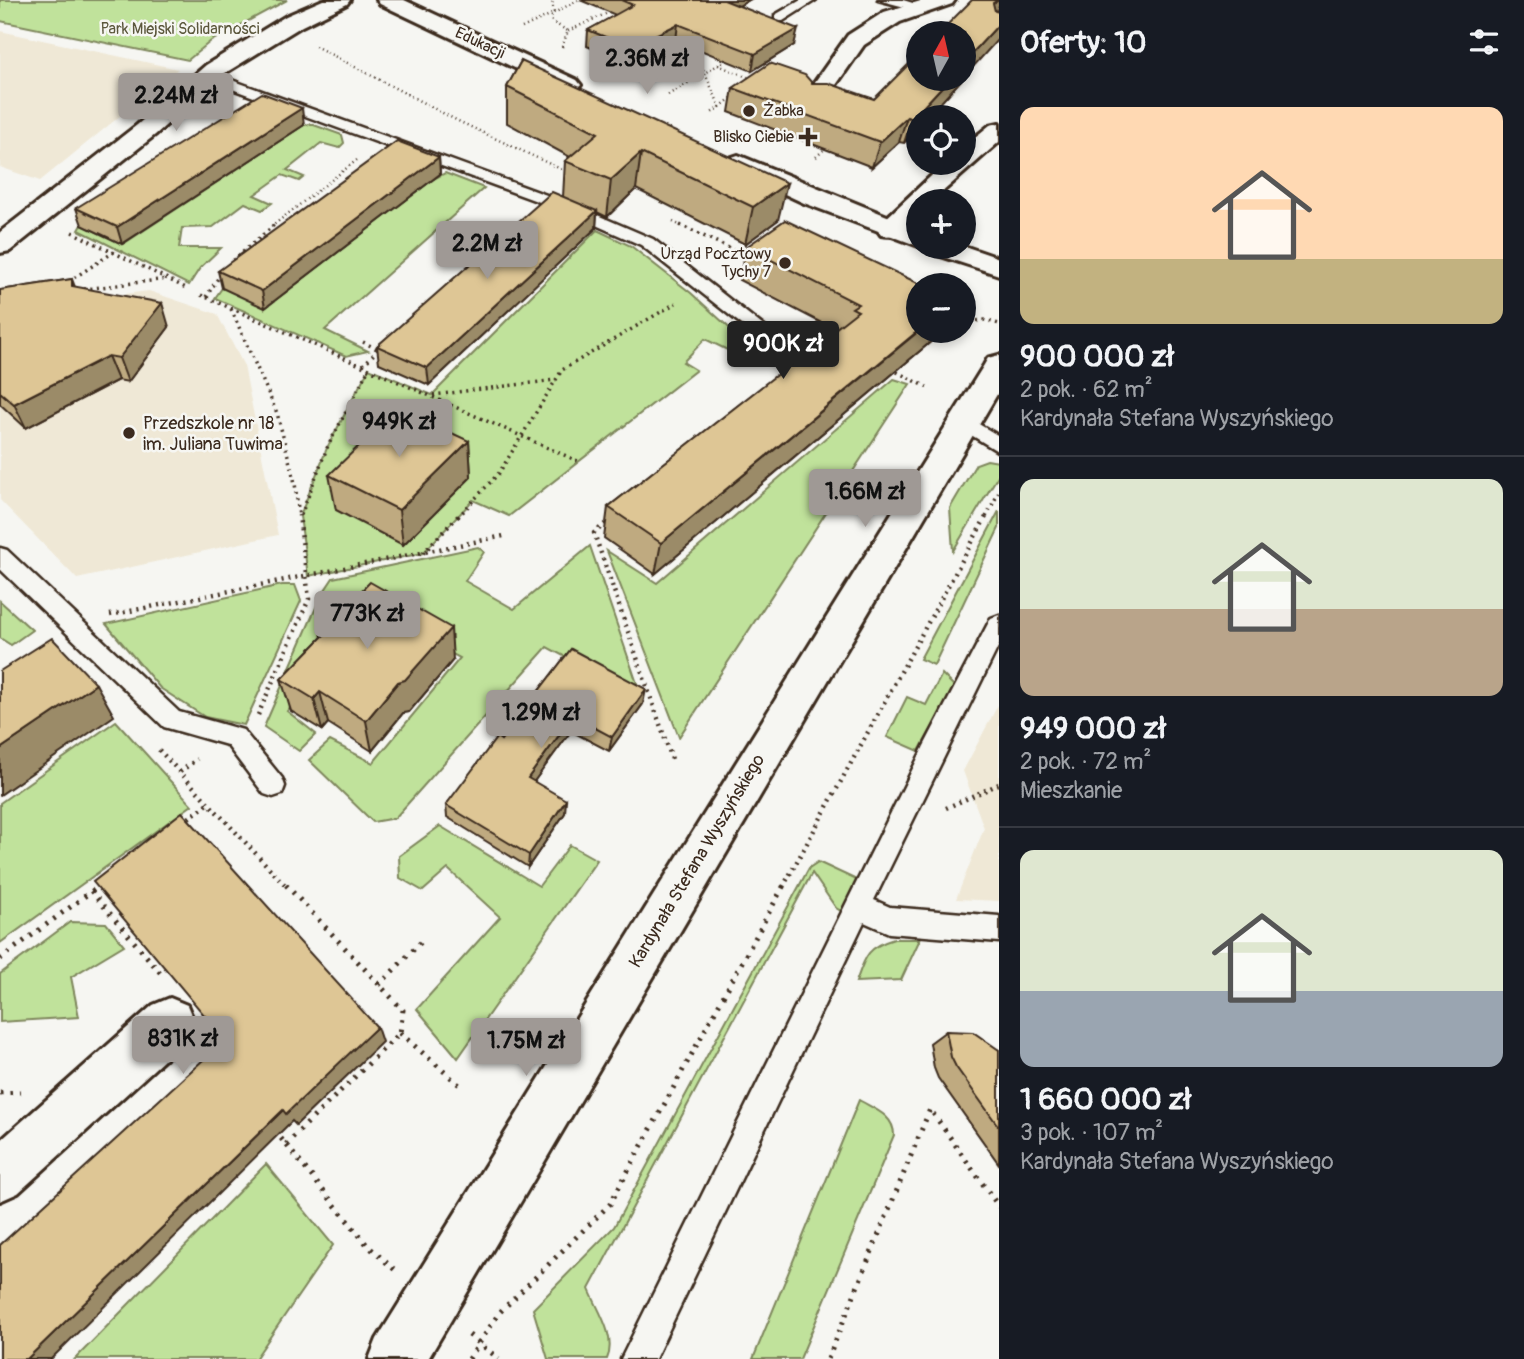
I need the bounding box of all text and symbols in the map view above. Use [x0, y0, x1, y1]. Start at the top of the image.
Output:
park label: Park Miejski Solidarności [100, 19, 260, 39]
north arrow [906, 21, 976, 91]
map controls [906, 21, 976, 343]
street label: Edukacji [452, 23, 508, 63]
icon: filters [1465, 23, 1503, 61]
text: Oferty: 10 [1020, 24, 1147, 61]
pin: 2.36M zł [575, 36, 719, 96]
text: 2.36M zł [605, 44, 689, 73]
pin: 2.24M zł [104, 74, 248, 133]
text: 2.24M zł [134, 81, 218, 110]
place label: Żabka [763, 101, 804, 121]
marker: Żabka [741, 103, 757, 119]
button: locate [906, 105, 976, 175]
place label: Blisko Ciebie [713, 127, 794, 147]
marker: Blisko Ciebie [800, 129, 816, 145]
icon: home [1199, 152, 1325, 278]
button: + [906, 189, 976, 259]
pin: 2.2M zł [422, 222, 552, 281]
text: 2.2M zł [452, 229, 522, 258]
place label: Urząd Pocztowy Tychy 7 [660, 244, 772, 282]
marker: Urząd Pocztowy Tychy 7 [777, 255, 793, 271]
button: − [906, 273, 976, 343]
pin: 900K zł [718, 322, 848, 381]
text: 900K zł [743, 329, 823, 358]
text: 900 000 zł [1020, 338, 1174, 375]
text: 2 pok. · 62 m² [1020, 375, 1153, 404]
pin: 949K zł [334, 400, 464, 459]
text: Kardynała Stefana Wyszyńskiego [1020, 404, 1334, 433]
text: 949K zł [362, 407, 436, 436]
place label: Przedszkole nr 18 im. Juliana Tuwima [143, 412, 283, 456]
marker: Przedszkole nr 18 im. Juliana Tuwima [121, 425, 137, 441]
pin: 1.66M zł [793, 470, 937, 529]
text: 1.66M zł [825, 477, 905, 506]
icon: home [1199, 524, 1325, 650]
pin: 773K zł [302, 592, 432, 651]
text: 773K zł [330, 599, 404, 628]
pin: 1.29M zł [469, 690, 613, 750]
text: 1.29M zł [502, 698, 580, 727]
text: 949 000 zł [1020, 710, 1166, 747]
text: 2 pok. · 72 m² [1020, 747, 1151, 776]
street label: Kardynała Stefana Wyszyńskiego [624, 750, 770, 972]
text: Mieszkanie [1020, 776, 1122, 805]
icon: home [1199, 895, 1325, 1021]
pin: 831K zł [118, 1016, 248, 1076]
pin: 1.75M zł [454, 1018, 598, 1078]
text: 831K zł [148, 1024, 218, 1053]
text: 1.75M zł [487, 1026, 565, 1055]
text: 1 660 000 zł [1020, 1081, 1191, 1118]
text: 3 pok. · 107 m² [1020, 1118, 1163, 1147]
text: Kardynała Stefana Wyszyńskiego [1020, 1147, 1334, 1176]

